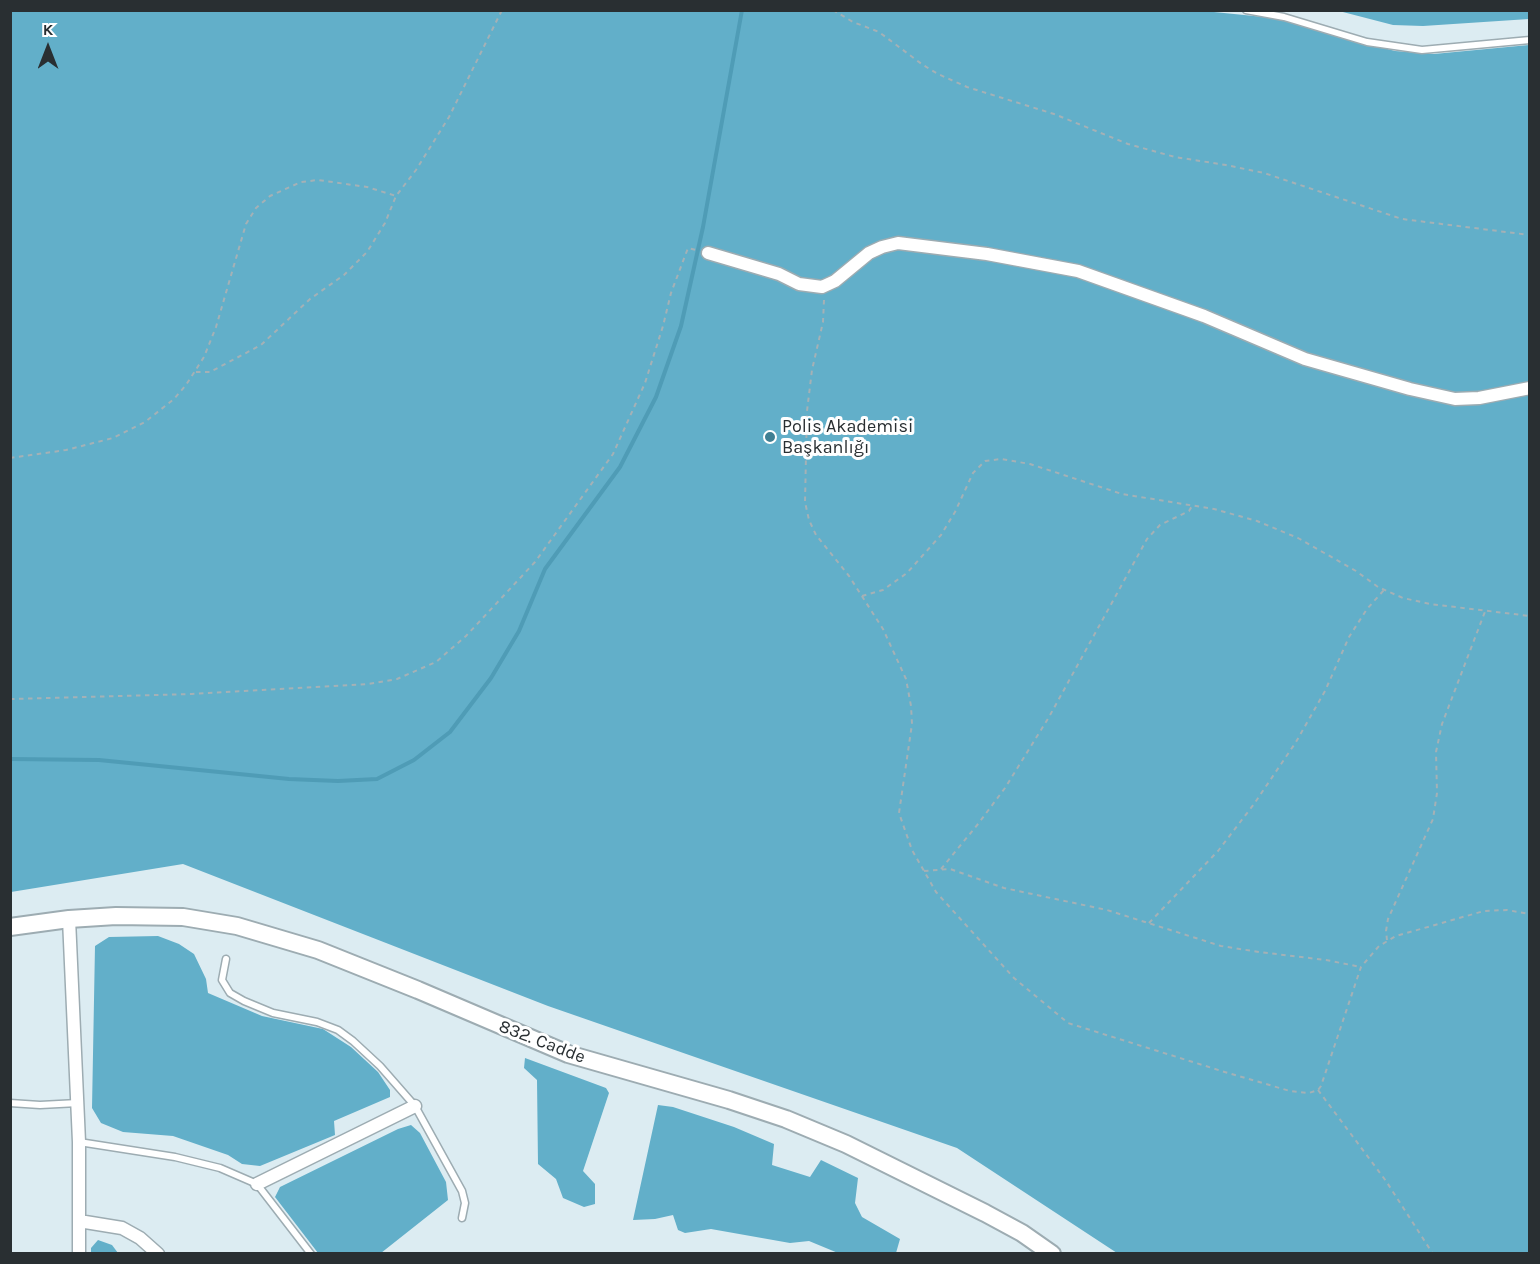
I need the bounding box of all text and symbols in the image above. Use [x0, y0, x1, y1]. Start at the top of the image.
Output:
north arrow [18, 18, 78, 78]
text: K [43, 20, 53, 39]
place label: Polis Akademisi Başkanlığı [782, 416, 913, 458]
marker: Polis Akademisi Başkanlığı [763, 430, 777, 444]
street label: 832. Cadde [496, 1016, 588, 1068]

